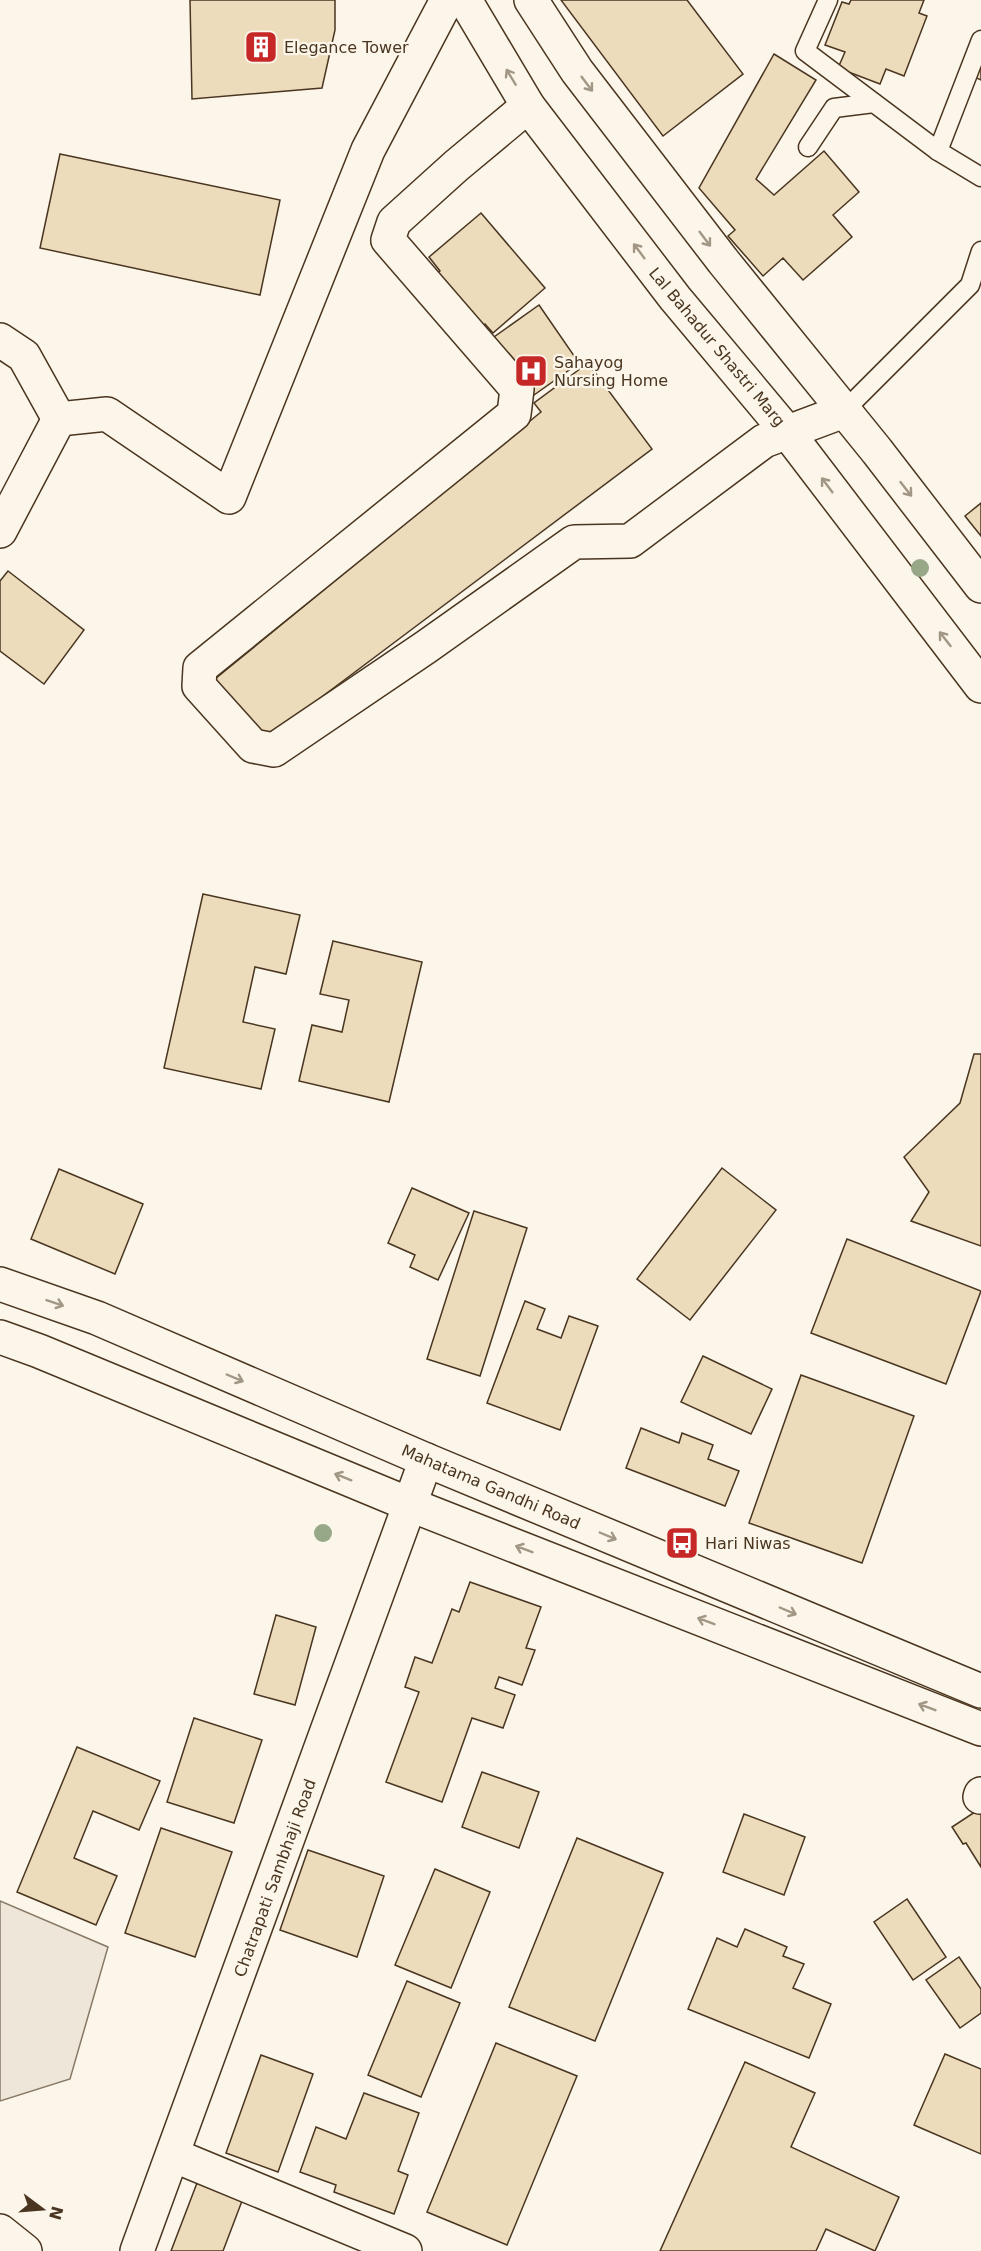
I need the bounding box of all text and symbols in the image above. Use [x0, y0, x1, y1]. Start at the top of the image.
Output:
building icon: Elegance Tower [243, 29, 279, 65]
place label: Elegance Tower [284, 38, 409, 57]
one-way arrow [504, 69, 516, 86]
one-way arrow [580, 75, 593, 91]
one-way arrow [699, 230, 712, 246]
one-way arrow [632, 243, 645, 259]
street label: Lal Bahadur Shastri Marg [645, 264, 789, 430]
hospital icon: Sahayog Nursing Home [513, 353, 549, 389]
place label: Sahayog Nursing Home [554, 353, 668, 390]
one-way arrow [820, 477, 833, 493]
one-way arrow [899, 481, 912, 497]
one-way arrow [939, 632, 952, 648]
one-way arrow [45, 1299, 64, 1310]
one-way arrow [226, 1373, 244, 1384]
street label: Mahatama Gandhi Road [399, 1441, 583, 1533]
one-way arrow [335, 1471, 353, 1482]
bus stop icon: Hari Niwas [664, 1525, 700, 1561]
one-way arrow [599, 1531, 617, 1542]
place label: Hari Niwas [705, 1534, 791, 1553]
one-way arrow [516, 1543, 534, 1554]
one-way arrow [779, 1606, 797, 1617]
one-way arrow [697, 1615, 716, 1626]
one-way arrow [918, 1701, 936, 1712]
street label: Chatrapati Sambhaji Road [230, 1776, 320, 1980]
north arrow [12, 2179, 72, 2239]
text: N [45, 2204, 67, 2222]

